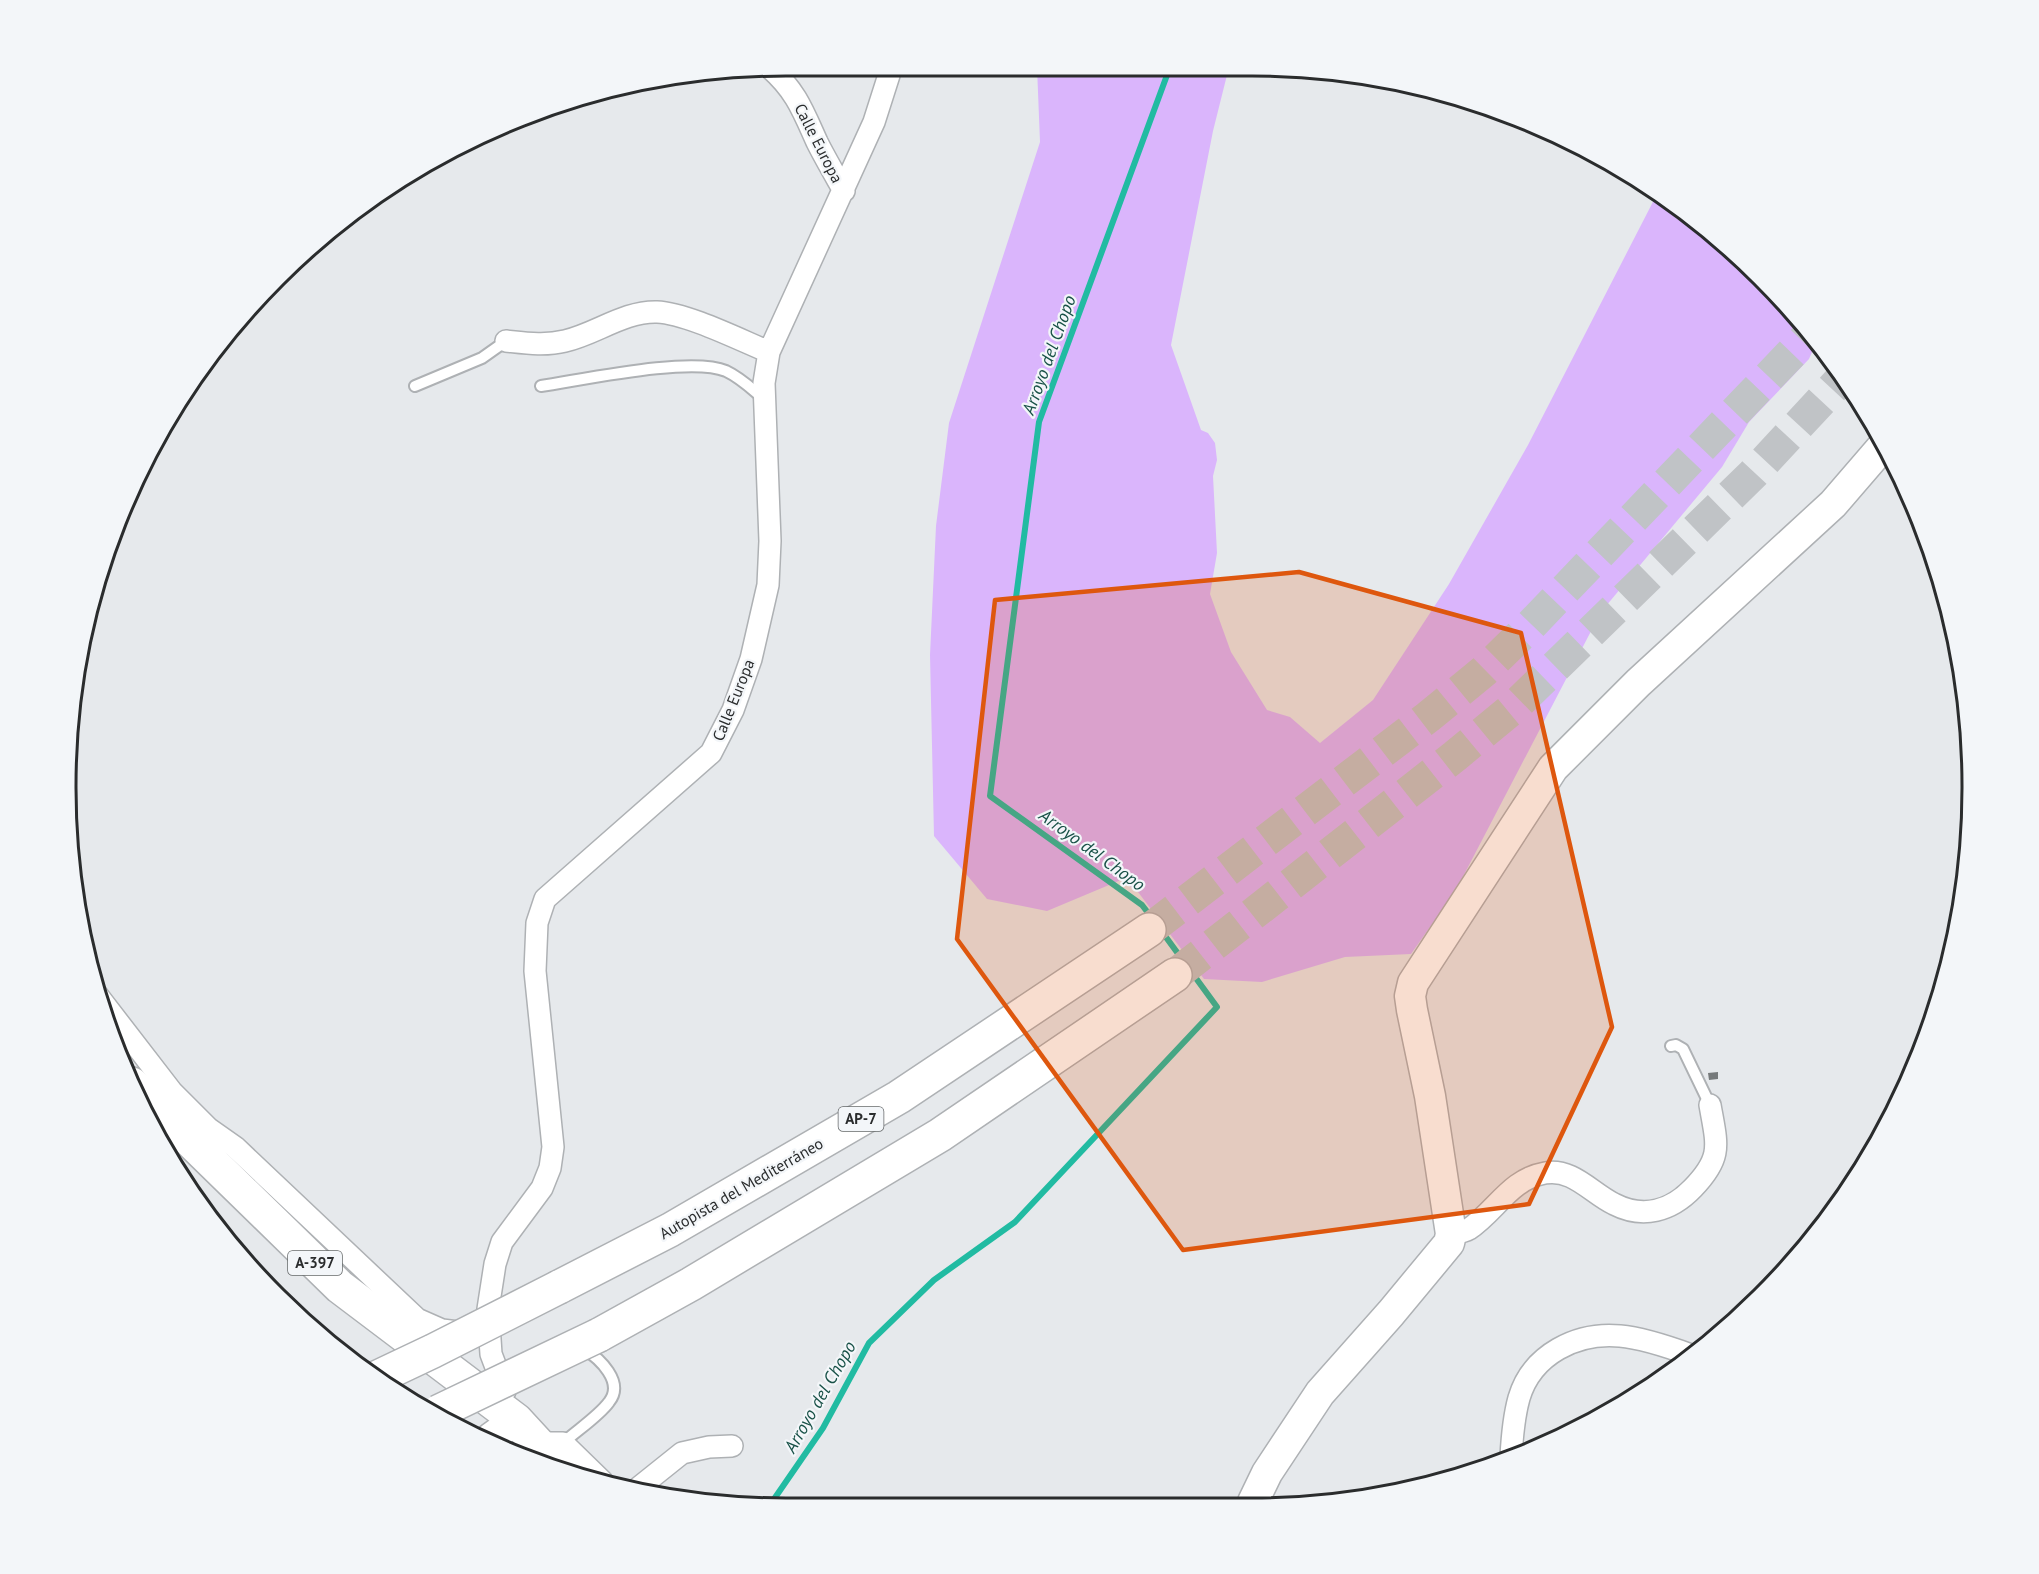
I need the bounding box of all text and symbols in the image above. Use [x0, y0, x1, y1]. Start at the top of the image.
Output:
street label: Calle Europa [790, 100, 848, 186]
water label: Arroyo del Chopo [1016, 292, 1081, 419]
street label: Calle Europa [708, 656, 758, 744]
water label: Arroyo del Chopo [1034, 803, 1150, 896]
road number: AP-7 [838, 1107, 884, 1131]
street label: Autopista del Mediterráneo [655, 1133, 827, 1243]
road number: A-397 [288, 1251, 342, 1275]
water label: Arroyo del Chopo [778, 1337, 861, 1458]

